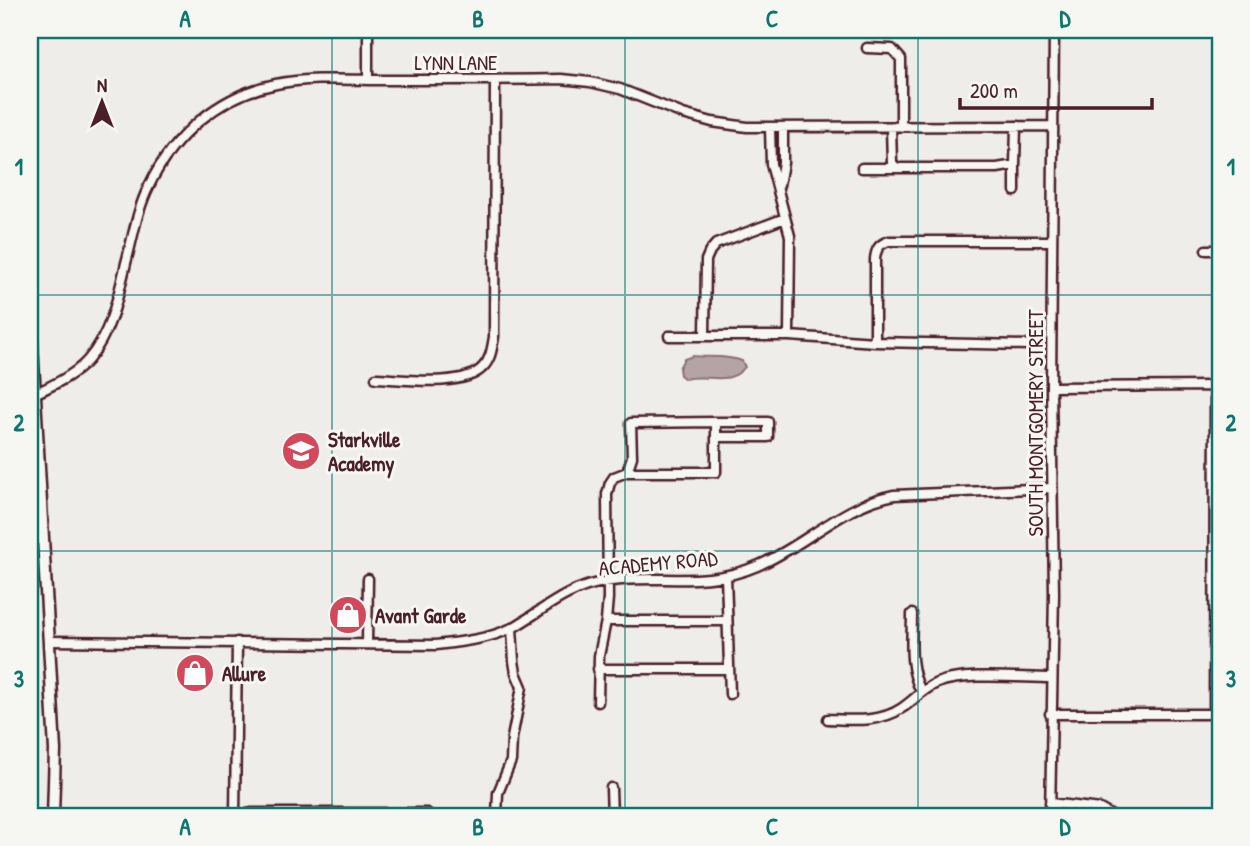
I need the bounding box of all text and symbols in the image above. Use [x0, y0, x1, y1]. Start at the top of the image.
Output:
text: A [179, 3, 191, 34]
text: B [472, 3, 484, 34]
text: C [766, 3, 778, 34]
text: D [1060, 3, 1072, 34]
street label: LYNN LANE [415, 48, 497, 77]
north arrow [66, 66, 136, 136]
scale bar [960, 66, 1152, 110]
text: N [97, 72, 107, 98]
text: 200 m [970, 76, 1018, 105]
text: 1 [15, 151, 23, 182]
text: 1 [1227, 151, 1235, 182]
street label: SOUTH MONTGOMERY STREET [1021, 308, 1050, 537]
text: 2 [14, 407, 25, 438]
text: 2 [1226, 407, 1237, 438]
place label: Starkville Academy [328, 425, 401, 479]
school or university icon: Starkville Academy [280, 430, 322, 472]
street label: ACADEMY ROAD [597, 543, 719, 583]
shop icon: Avant Garde [327, 594, 369, 636]
place label: Avant Garde [375, 601, 467, 630]
shop icon: Allure [174, 652, 216, 694]
place label: Allure [222, 659, 267, 688]
text: 3 [14, 663, 24, 694]
text: 3 [1226, 663, 1236, 694]
text: A [179, 811, 191, 842]
text: B [472, 811, 484, 842]
text: C [766, 811, 778, 842]
text: D [1060, 811, 1072, 842]

